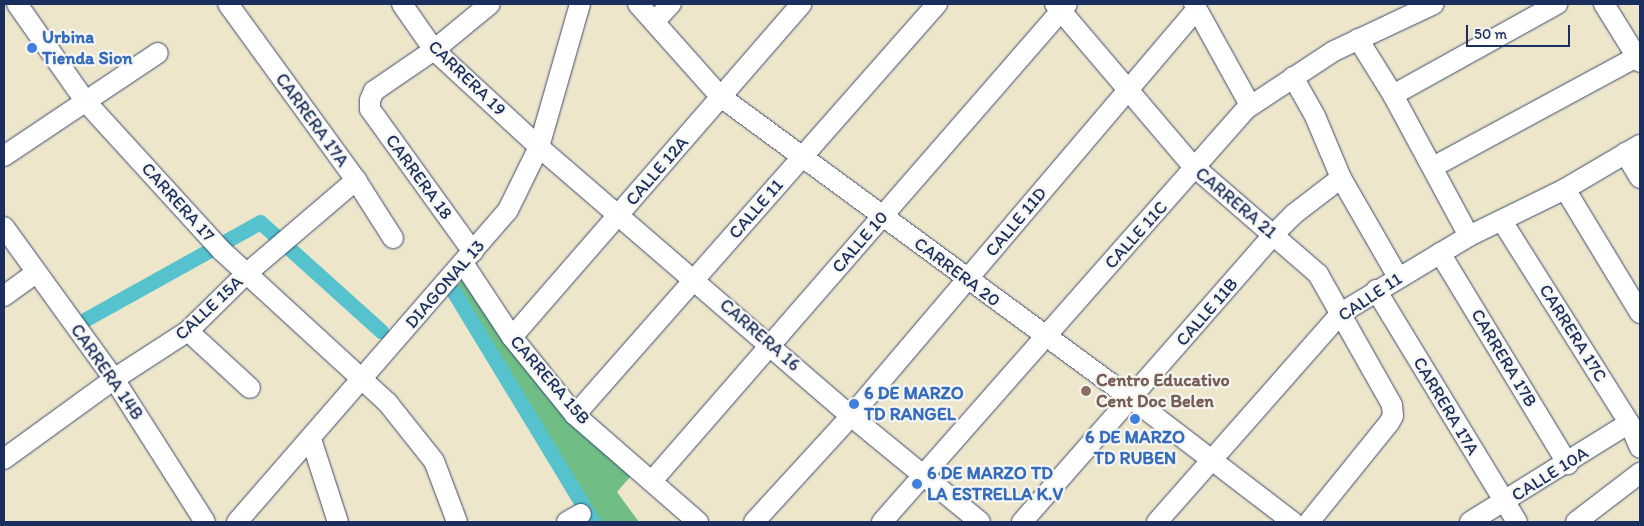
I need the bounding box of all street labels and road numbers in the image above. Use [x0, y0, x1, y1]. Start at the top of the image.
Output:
street label: CARRERA 19 [424, 36, 510, 120]
street label: CARRERA 17A [271, 69, 353, 171]
street label: CARRERA 18 [381, 130, 457, 224]
street label: CALLE 12A [621, 132, 693, 210]
street label: CARRERA 17 [137, 158, 219, 246]
street label: CARRERA 21 [1191, 163, 1281, 243]
street label: CALLE 11 [724, 175, 788, 243]
street label: CALLE 11D [981, 183, 1051, 261]
street label: CALLE 11C [1100, 197, 1172, 273]
street label: CALLE 10 [827, 207, 893, 277]
street label: CARRERA 20 [910, 233, 1004, 311]
street label: DIAGONAL 13 [401, 235, 489, 333]
street label: CALLE 11 [1334, 268, 1406, 326]
street label: CALLE 15A [171, 271, 247, 345]
street label: CALLE 11B [1171, 273, 1243, 351]
street label: CARRERA 17C [1535, 280, 1611, 386]
street label: CARRERA 16 [715, 294, 805, 376]
street label: CARRERA 17B [1466, 305, 1542, 411]
street label: CARRERA 14B [66, 320, 148, 424]
street label: CARRERA 15B [505, 331, 595, 429]
street label: CARRERA 17A [1408, 353, 1484, 459]
street label: CALLE 10A [1508, 442, 1592, 506]

